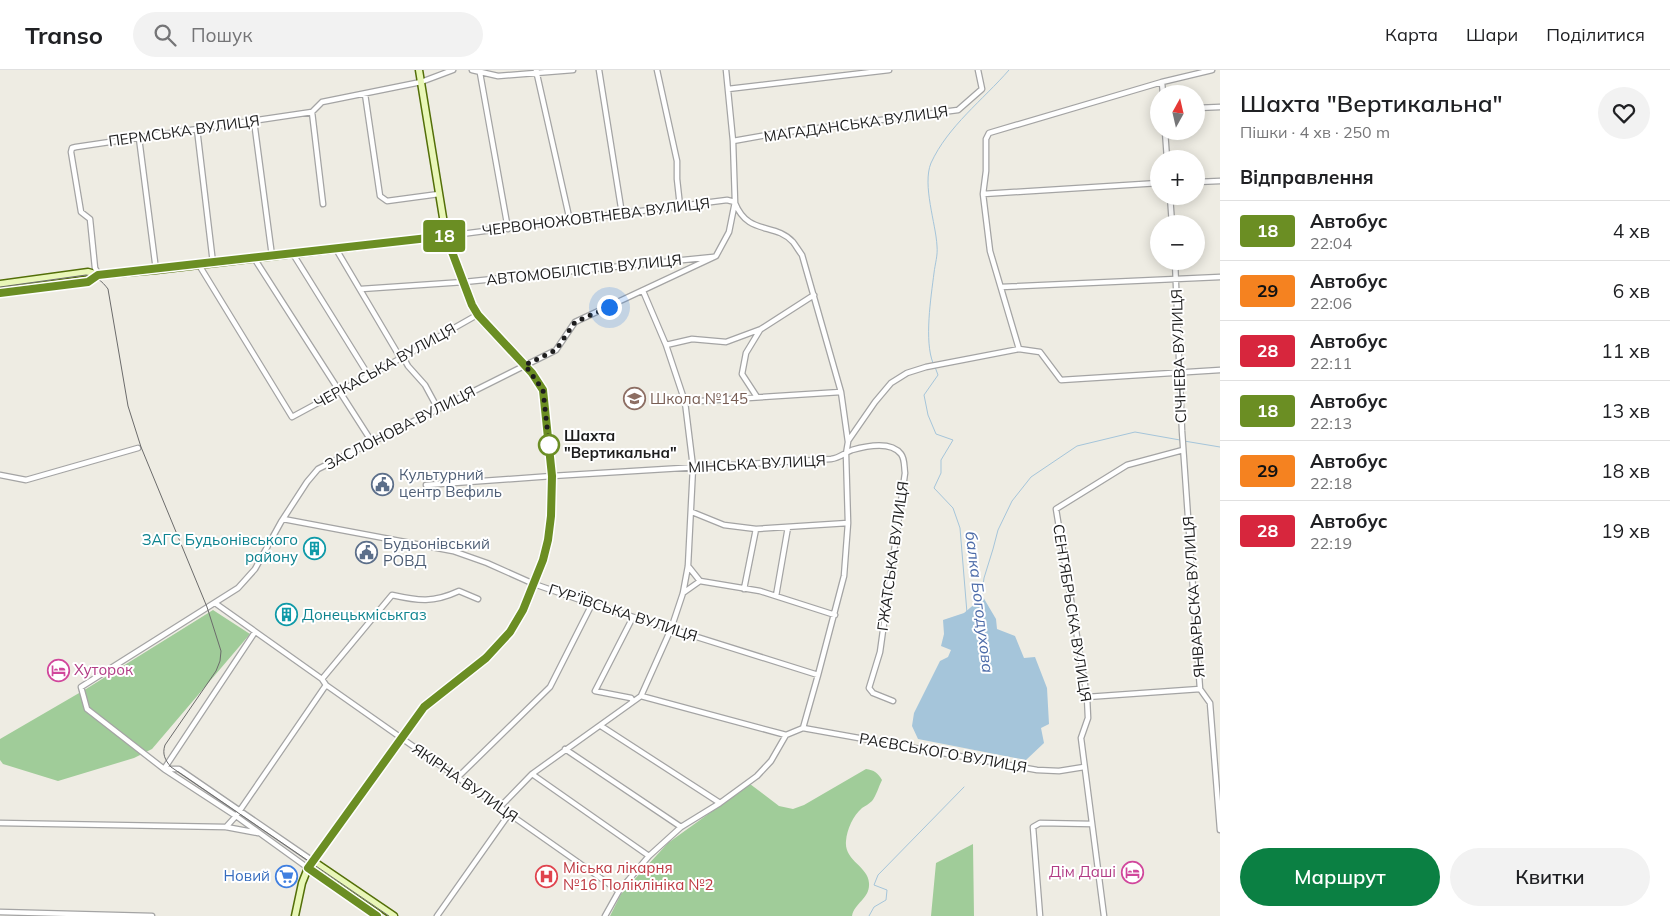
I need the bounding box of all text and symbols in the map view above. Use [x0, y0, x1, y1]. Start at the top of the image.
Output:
search box [133, 12, 483, 57]
text: Transo [25, 20, 103, 50]
icon: search [151, 21, 179, 49]
text: Пошук [191, 23, 253, 47]
text: Карта [1385, 23, 1438, 46]
text: Шари [1466, 23, 1518, 46]
text: Поділитися [1546, 23, 1645, 46]
north arrow [1150, 85, 1205, 140]
map controls [1150, 85, 1205, 270]
button: heart [1598, 87, 1650, 139]
text: Шахта "Вертикальна" [1240, 88, 1503, 118]
street label: МАГАДАНСЬКА ВУЛИЦЯ [762, 101, 949, 146]
street label: ПЕРМСЬКА ВУЛИЦЯ [107, 110, 261, 151]
text: Пішки · 4 хв · 250 m [1240, 122, 1390, 142]
button: + [1150, 150, 1205, 205]
text: Відправлення [1240, 165, 1374, 189]
street label: ЧЕРВОНОЖОВТНЕВА ВУЛИЦЯ [481, 193, 711, 240]
text: Автобус [1310, 209, 1388, 233]
button: − [1150, 215, 1205, 270]
text: 18 [1257, 219, 1278, 242]
text: 4 хв [1613, 219, 1650, 243]
line badge: 18 [422, 220, 466, 252]
text: 18 [433, 224, 455, 247]
text: 22:04 [1310, 233, 1352, 253]
street label: АВТОМОБІЛІСТІВ ВУЛИЦЯ [485, 250, 683, 289]
text: Автобус [1310, 269, 1388, 293]
text: 29 [1257, 279, 1278, 302]
text: 6 хв [1613, 279, 1650, 303]
street label: СІЧНЕВА ВУЛИЦЯ [1167, 288, 1190, 424]
text: 22:06 [1310, 293, 1352, 313]
your location [597, 295, 622, 320]
street label: ЧЕРКАСЬКА ВУЛИЦЯ [311, 319, 459, 412]
text: Автобус [1310, 329, 1388, 353]
text: 28 [1257, 339, 1278, 362]
text: 11 хв [1601, 339, 1650, 363]
text: 22:11 [1310, 353, 1352, 373]
street label: ЗАСЛОНОВА ВУЛИЦЯ [321, 381, 478, 474]
school or university icon: Школа №145 [622, 387, 646, 411]
place label: Школа №145 [650, 389, 748, 408]
text: Автобус [1310, 389, 1388, 413]
text: 18 [1257, 399, 1278, 422]
text: 13 хв [1601, 399, 1650, 423]
text: 22:13 [1310, 413, 1352, 433]
place label: Шахта "Вертикальна" [564, 426, 677, 462]
marker: Шахта "Вертикальна" [538, 434, 560, 456]
text: Автобус [1310, 449, 1388, 473]
street label: МІНСЬКА ВУЛИЦЯ [688, 450, 826, 477]
text: 29 [1257, 459, 1278, 482]
text: 18 хв [1601, 459, 1650, 483]
place label: Культурний центр Вефиль [399, 465, 502, 501]
public building icon: Культурний центр Вефиль [371, 472, 395, 496]
text: 22:18 [1310, 473, 1352, 493]
street label: ГЖАТСЬКА ВУЛИЦЯ [873, 480, 912, 632]
text: Автобус [1310, 509, 1388, 533]
street label: ЯНВАРЬСКА ВУЛИЦЯ [1178, 515, 1209, 679]
text: 28 [1257, 519, 1278, 542]
text: 19 хв [1601, 519, 1650, 543]
street label: СЕНТЯБРЬСКА ВУЛИЦЯ [1049, 523, 1096, 703]
place label: ЗАГС Будьонівського району [142, 530, 298, 566]
water label: балка Богодухова [961, 530, 999, 674]
text: 22:19 [1310, 533, 1352, 553]
place label: Будьонівський РОВД [383, 534, 490, 570]
building icon: ЗАГС Будьонівського району [302, 537, 326, 561]
public building icon: Будьонівський РОВД [355, 541, 379, 565]
street label: ГУР’ЇВСЬКА ВУЛИЦЯ [546, 579, 700, 646]
building icon: Донецькміськгаз [274, 603, 298, 627]
place label: Донецькміськгаз [302, 605, 427, 624]
hotel icon: Хуторок [46, 658, 70, 682]
place label: Хуторок [74, 660, 134, 679]
street label: РАЄВСЬКОГО ВУЛИЦЯ [858, 728, 1028, 777]
street label: ЯКІРНА ВУЛИЦЯ [409, 739, 522, 826]
button: Маршрут [1240, 848, 1440, 906]
button: Квитки [1450, 848, 1650, 906]
place label: Міська лікарня №16 Поліклініка №2 [563, 858, 713, 894]
hotel icon: Дім Даші [1120, 860, 1144, 884]
place label: Дім Даші [1049, 862, 1116, 881]
supermarket icon: Новий [274, 864, 298, 888]
hospital icon: Міська лікарня №16 Поліклініка №2 [535, 865, 559, 889]
place label: Новий [224, 866, 270, 885]

